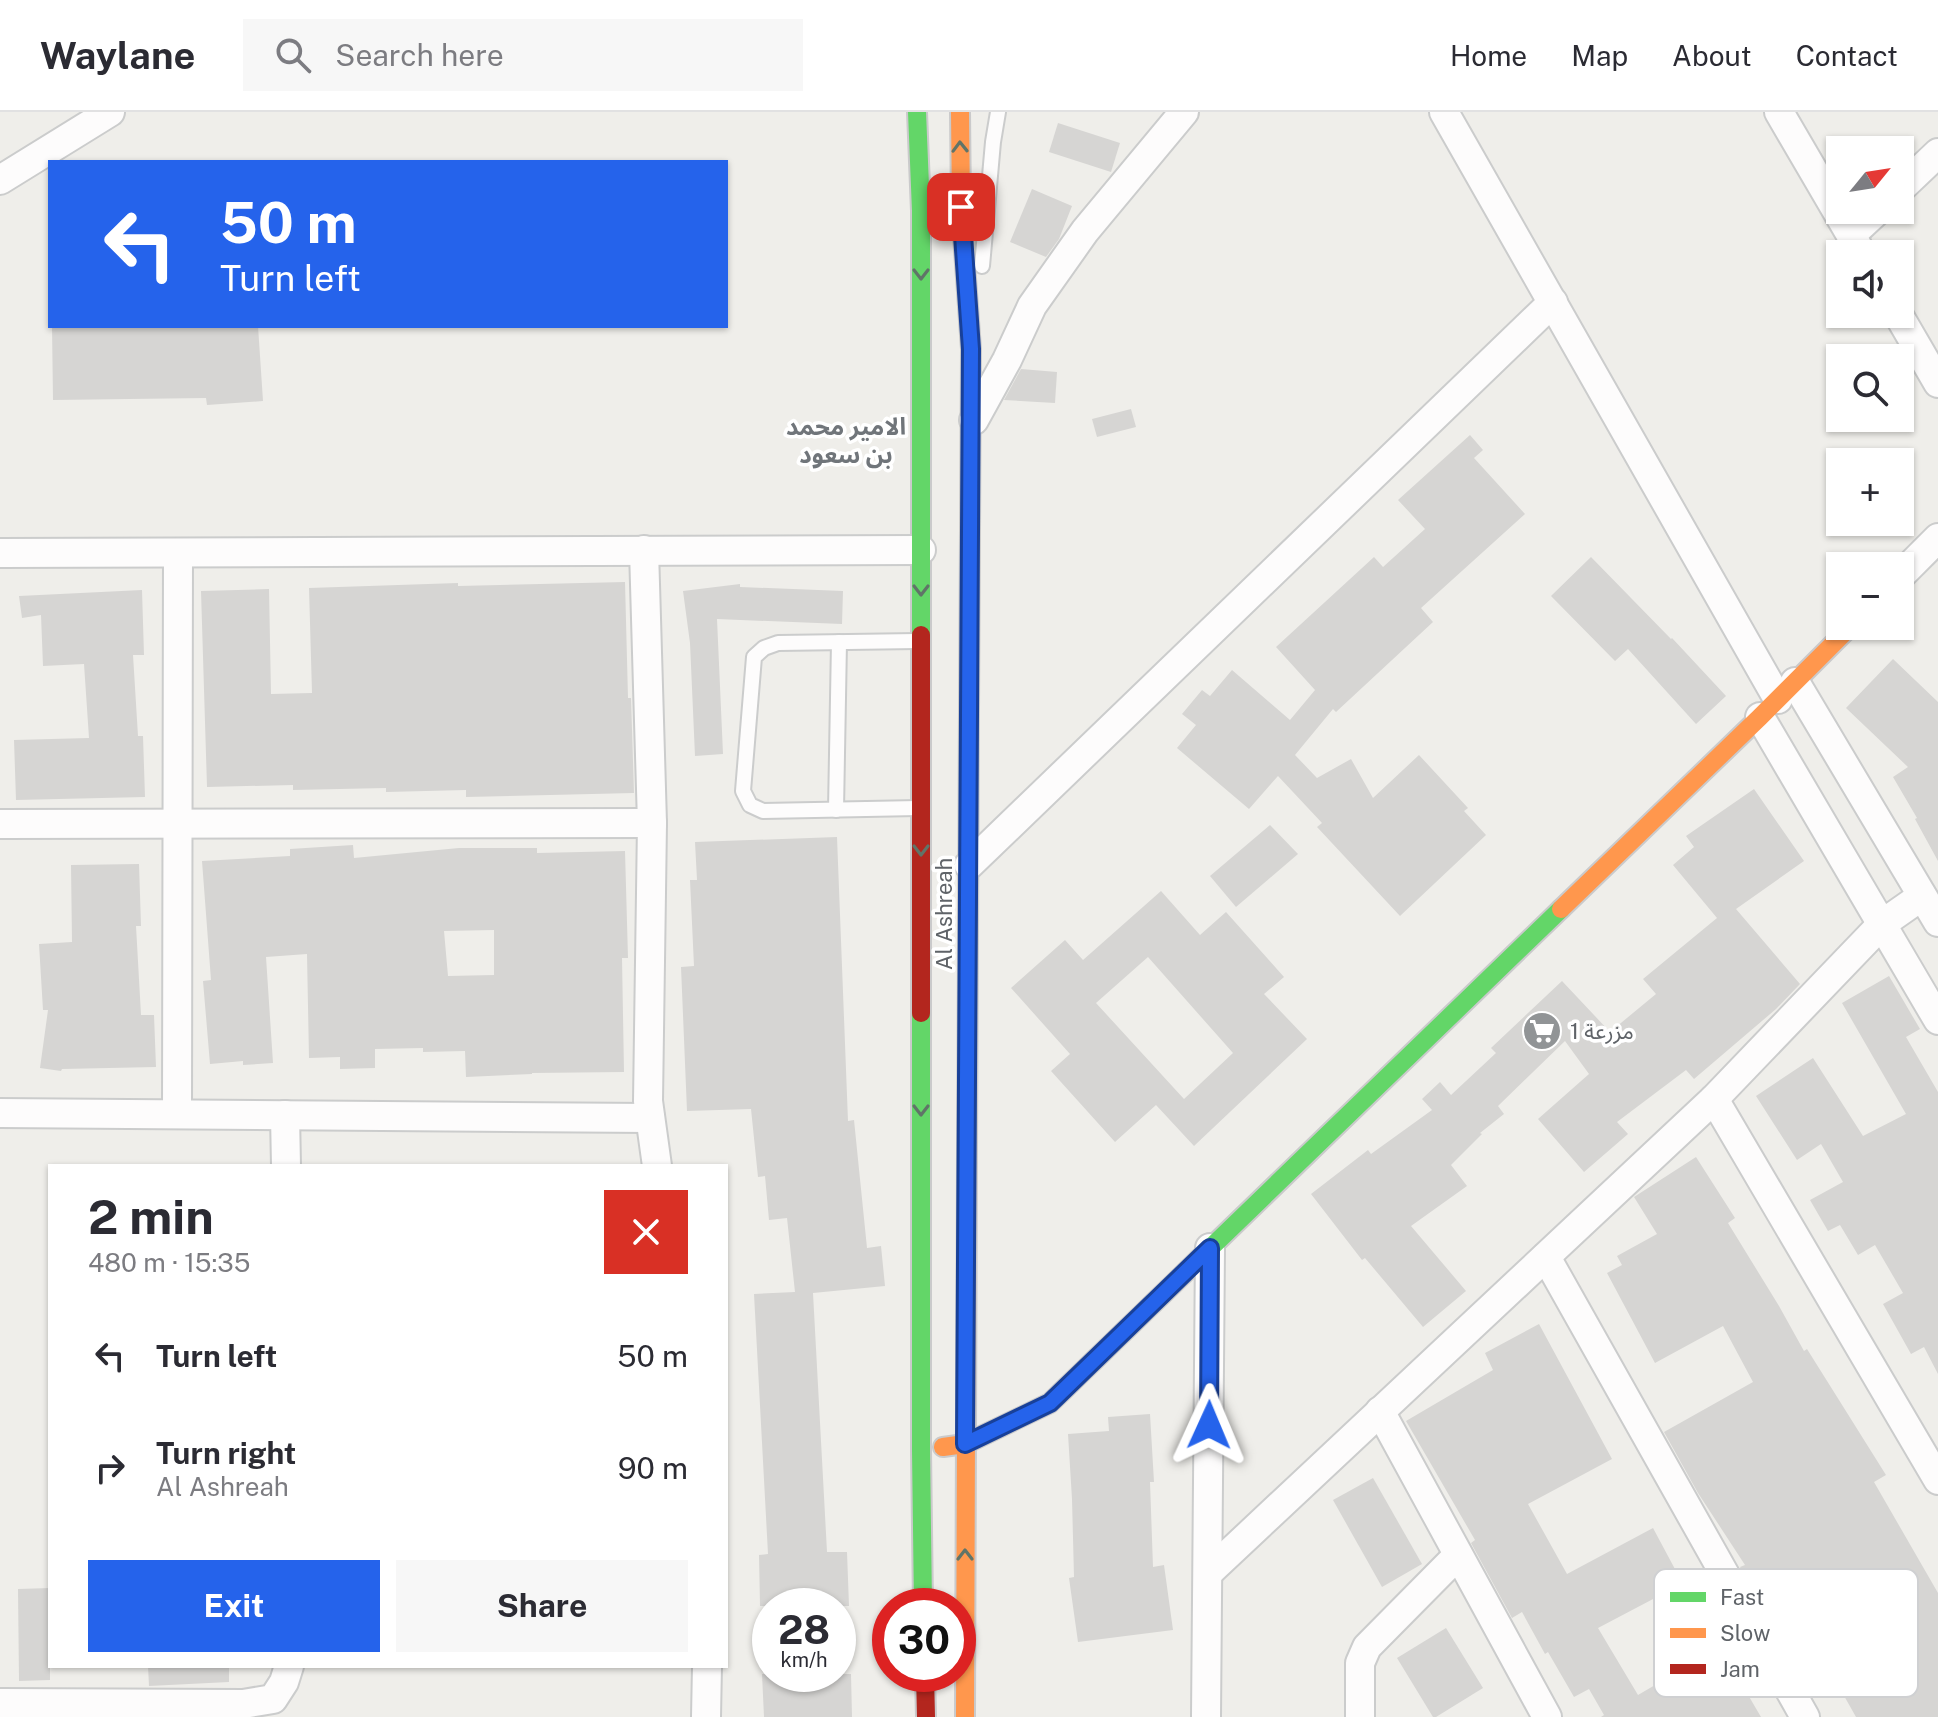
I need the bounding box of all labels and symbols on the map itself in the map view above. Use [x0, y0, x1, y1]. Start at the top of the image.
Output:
north arrow [1826, 136, 1914, 224]
one-way arrow [951, 140, 969, 153]
pin [927, 173, 995, 241]
one-way arrow [912, 268, 930, 281]
district label: الامير محمد بن سعود [786, 412, 906, 469]
one-way arrow [912, 584, 930, 597]
one-way arrow [912, 844, 930, 857]
street label: Al Ashreah [931, 858, 957, 970]
supermarket icon: مزرعة 1 [1521, 1010, 1563, 1052]
place label: مزرعة 1 [1570, 1018, 1634, 1045]
one-way arrow [912, 1104, 930, 1117]
position arrow [1167, 1383, 1251, 1467]
one-way arrow [956, 1548, 974, 1561]
legend [1654, 1569, 1918, 1697]
text: Fast [1720, 1584, 1764, 1610]
speed limit sign: 30 [872, 1588, 976, 1692]
text: Slow [1720, 1620, 1770, 1646]
text: Jam [1720, 1656, 1760, 1682]

